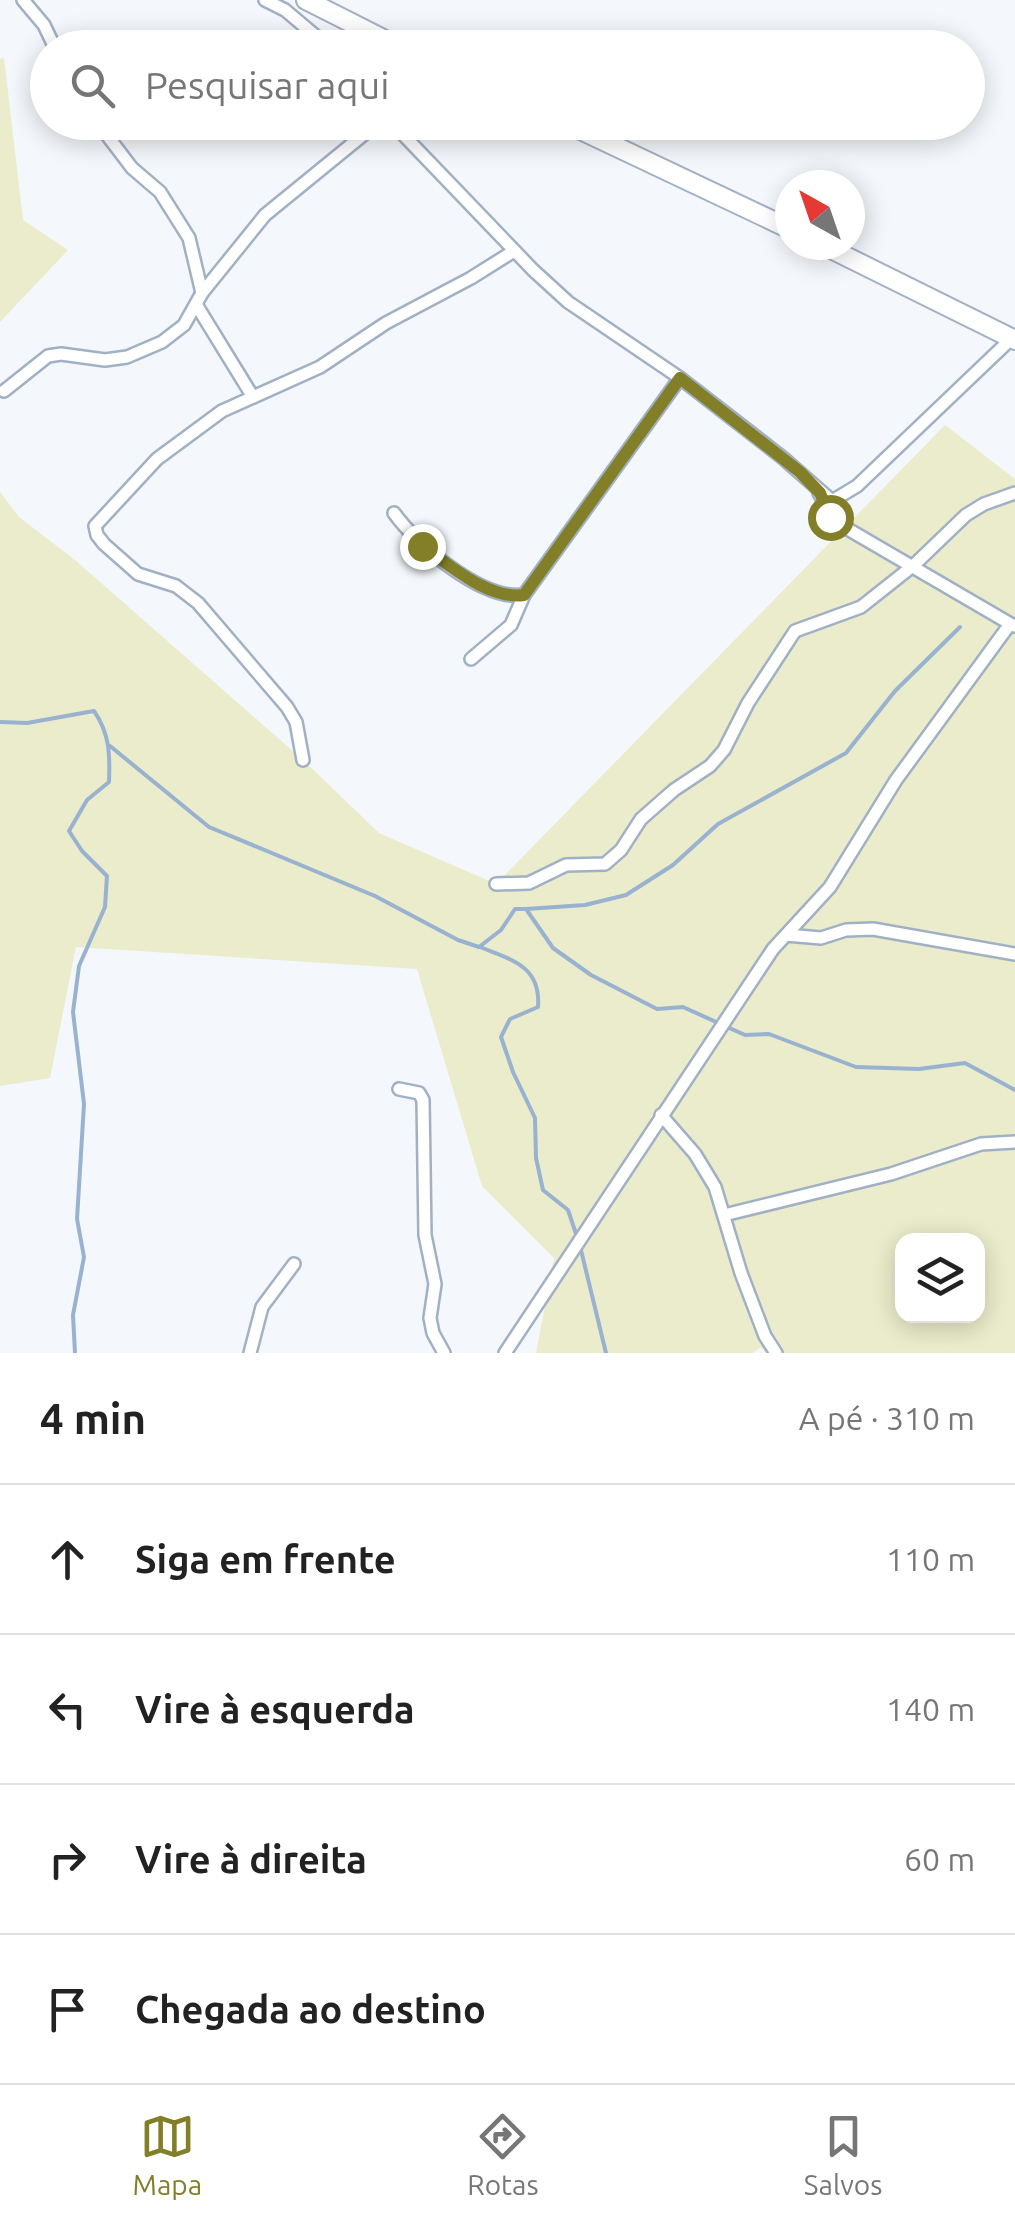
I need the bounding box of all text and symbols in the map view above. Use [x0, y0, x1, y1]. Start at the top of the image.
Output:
search box [30, 30, 985, 140]
icon: search [65, 58, 120, 113]
text: Pesquisar aqui [145, 64, 389, 106]
north arrow [775, 170, 865, 260]
route start [808, 495, 854, 541]
route end [400, 524, 446, 570]
map controls [895, 1233, 985, 1323]
button: layers [895, 1233, 985, 1323]
text: 4 min [40, 1395, 146, 1442]
text: A pé · 310 m [799, 1400, 975, 1436]
icon: ahead [40, 1532, 95, 1587]
text: Siga em frente [135, 1538, 396, 1580]
text: 110 m [886, 1541, 975, 1577]
icon: left [40, 1682, 95, 1737]
text: Vire à esquerda [135, 1688, 415, 1730]
text: 140 m [886, 1691, 975, 1727]
icon: right [40, 1832, 95, 1887]
text: Vire à direita [135, 1838, 367, 1880]
text: 60 m [904, 1841, 975, 1877]
icon: arrive [40, 1982, 95, 2037]
text: Chegada ao destino [135, 1988, 486, 2030]
tab: Mapa [133, 2109, 202, 2200]
tab: Rotas [467, 2109, 539, 2200]
tab: Salvos [804, 2109, 882, 2200]

